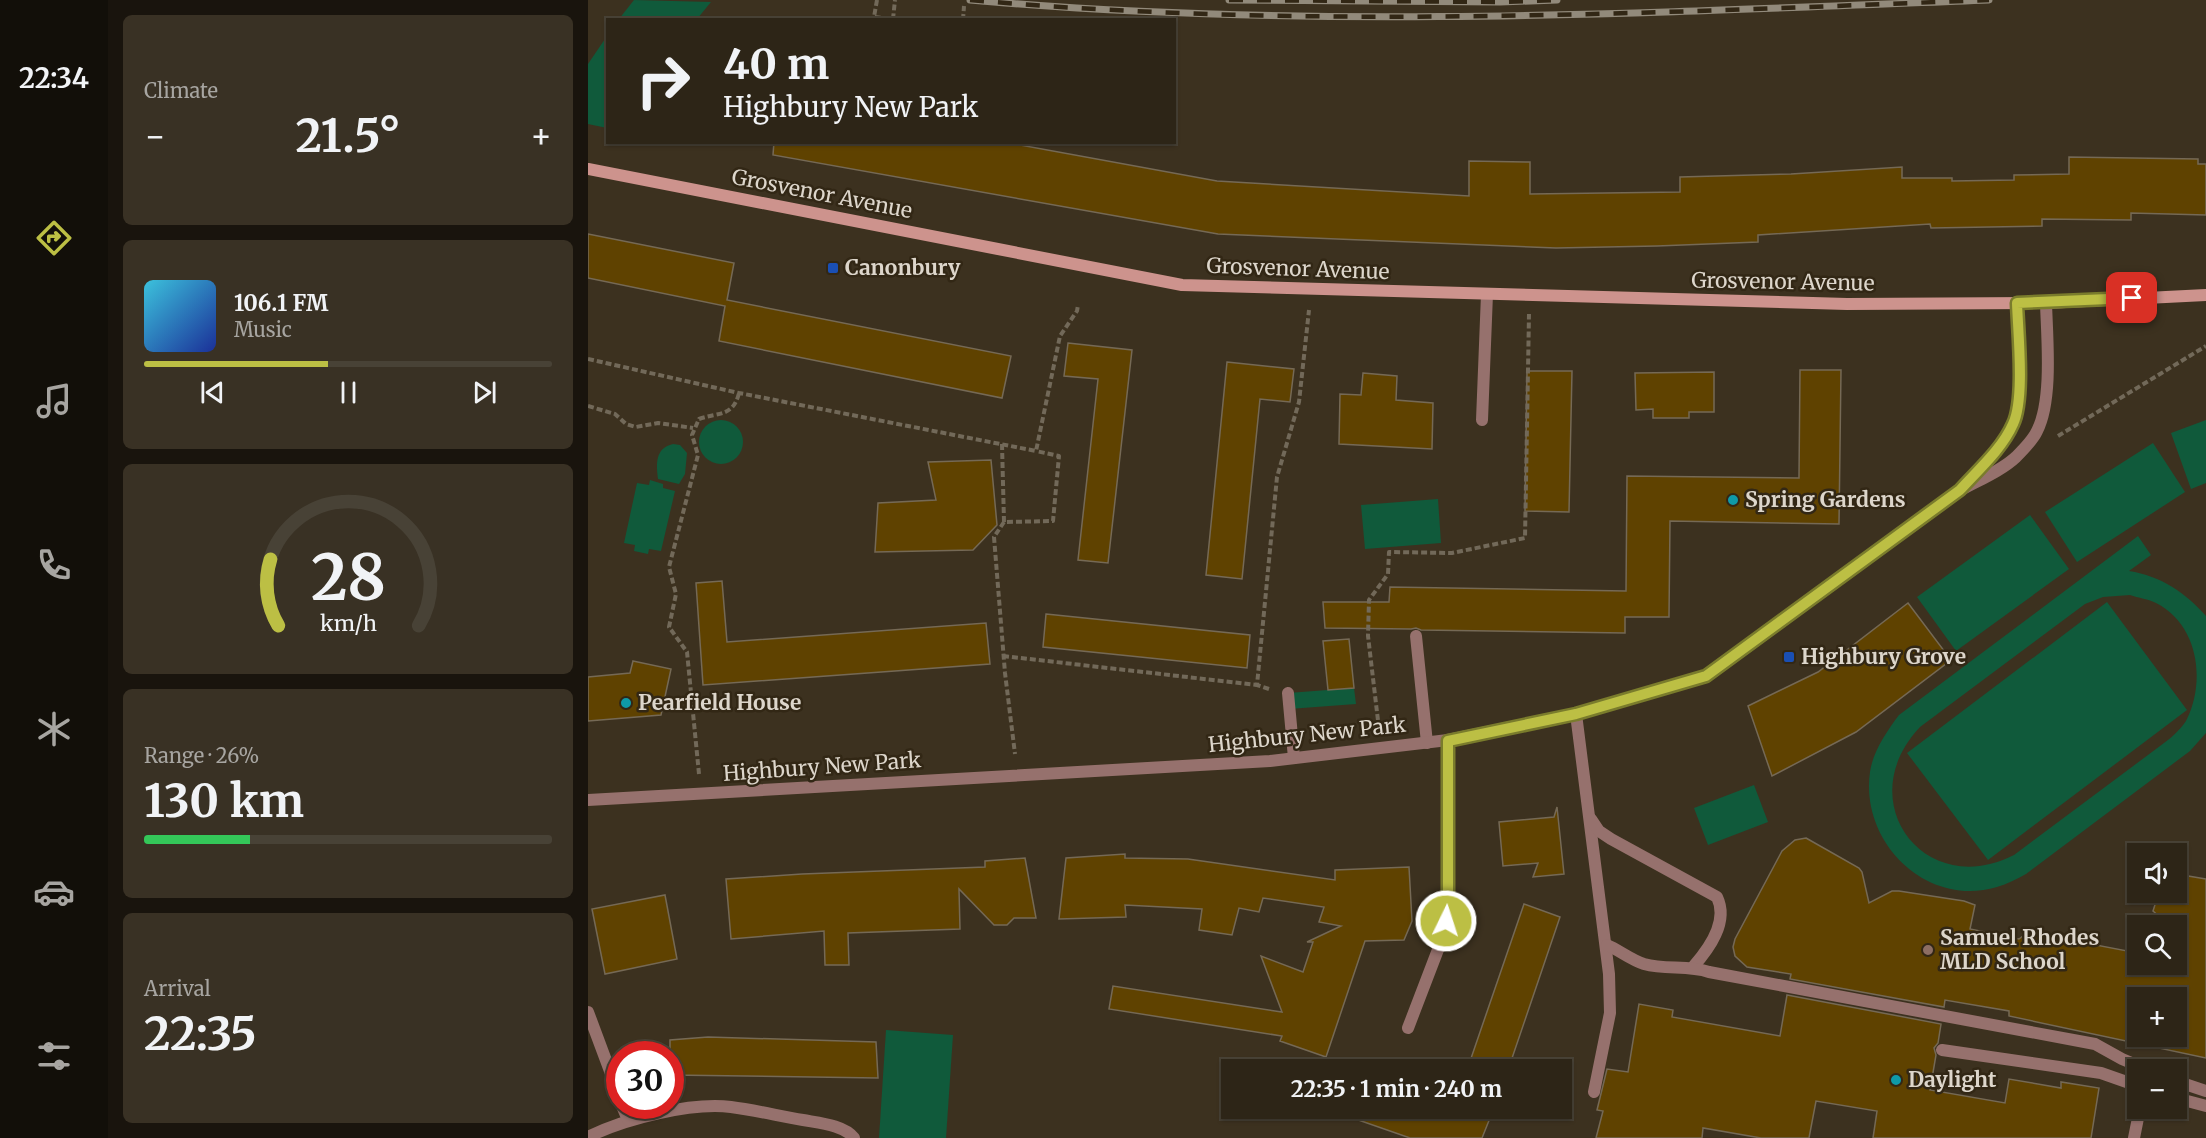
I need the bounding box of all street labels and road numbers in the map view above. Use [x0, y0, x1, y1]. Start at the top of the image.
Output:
street label: Grosvenor Avenue [730, 163, 915, 224]
street label: Grosvenor Avenue [1206, 252, 1390, 285]
street label: Grosvenor Avenue [1691, 266, 1875, 297]
street label: Highbury New Park [1207, 711, 1408, 758]
street label: Highbury New Park [722, 746, 923, 787]

